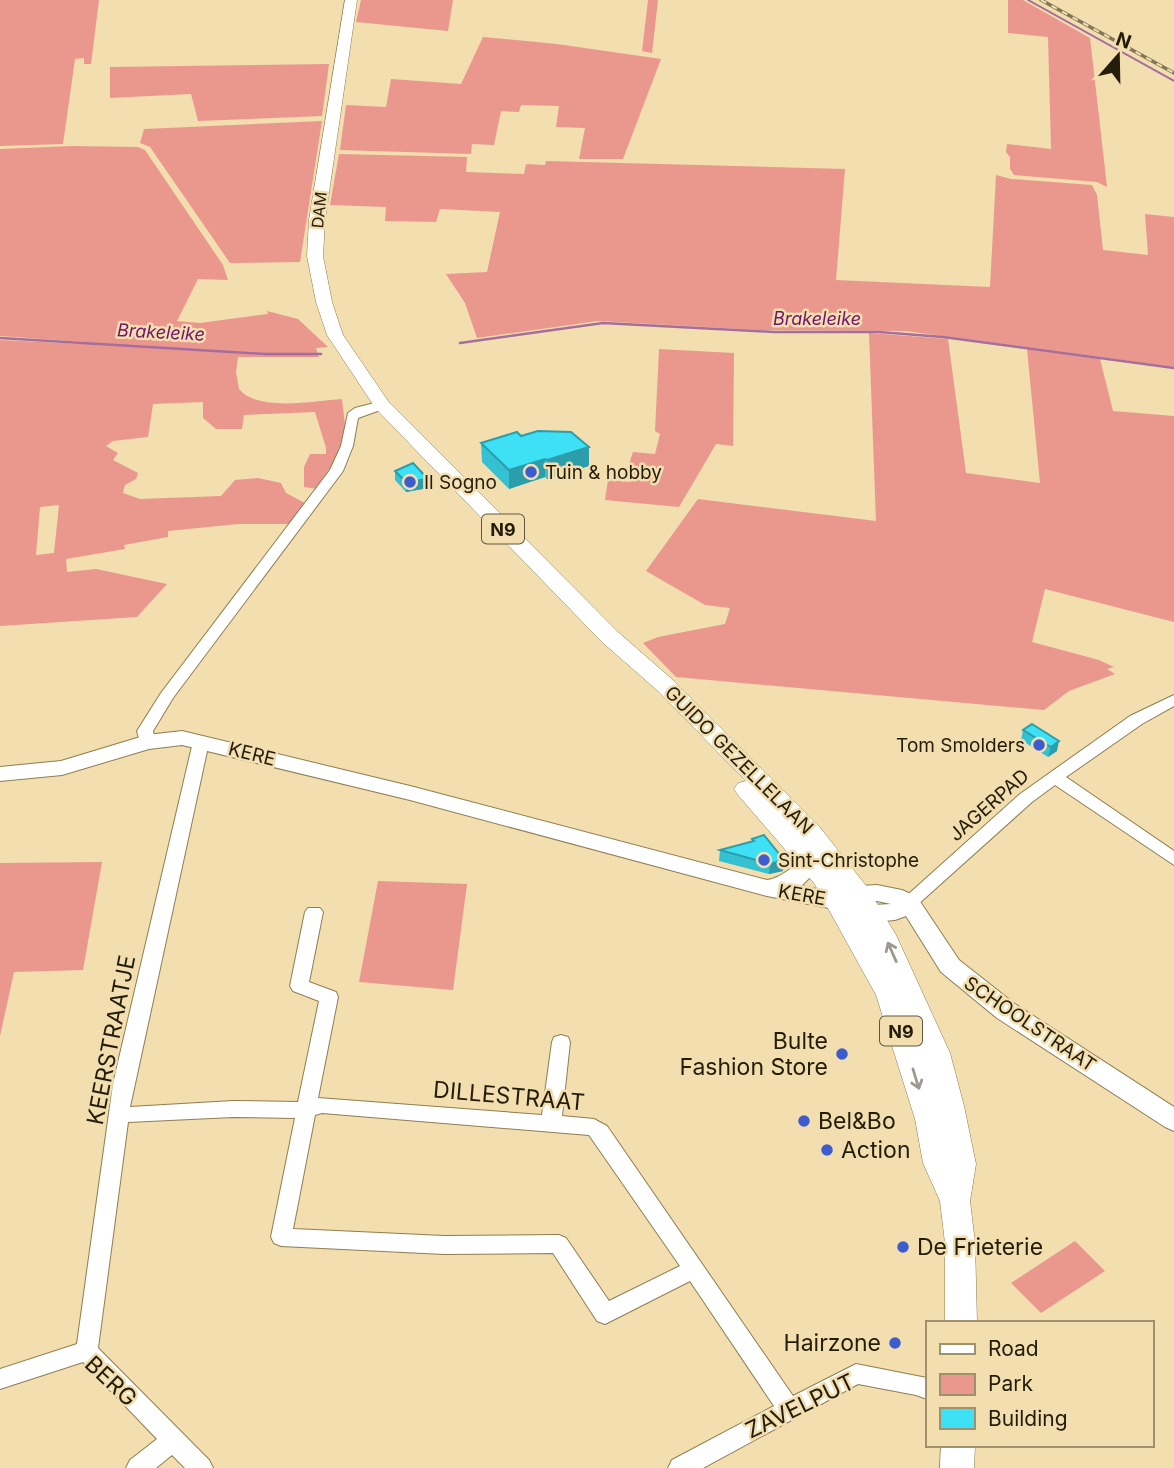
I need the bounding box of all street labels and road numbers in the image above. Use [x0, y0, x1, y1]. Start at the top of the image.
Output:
street label: DAM [307, 191, 331, 229]
road number: N9 [482, 514, 524, 544]
street label: GUIDO GEZELLELAAN [660, 681, 818, 839]
street label: KERE [226, 737, 278, 771]
street label: JAGERPAD [944, 764, 1034, 846]
street label: KERE [776, 880, 828, 910]
street label: KEERSTRAATJE [81, 953, 141, 1127]
street label: SCHOOLSTRAAT [960, 971, 1100, 1077]
road number: N9 [880, 1016, 922, 1046]
street label: DILLESTRAAT [432, 1075, 586, 1117]
street label: BERG [79, 1350, 143, 1412]
street label: ZAVELPUT [741, 1368, 859, 1444]

